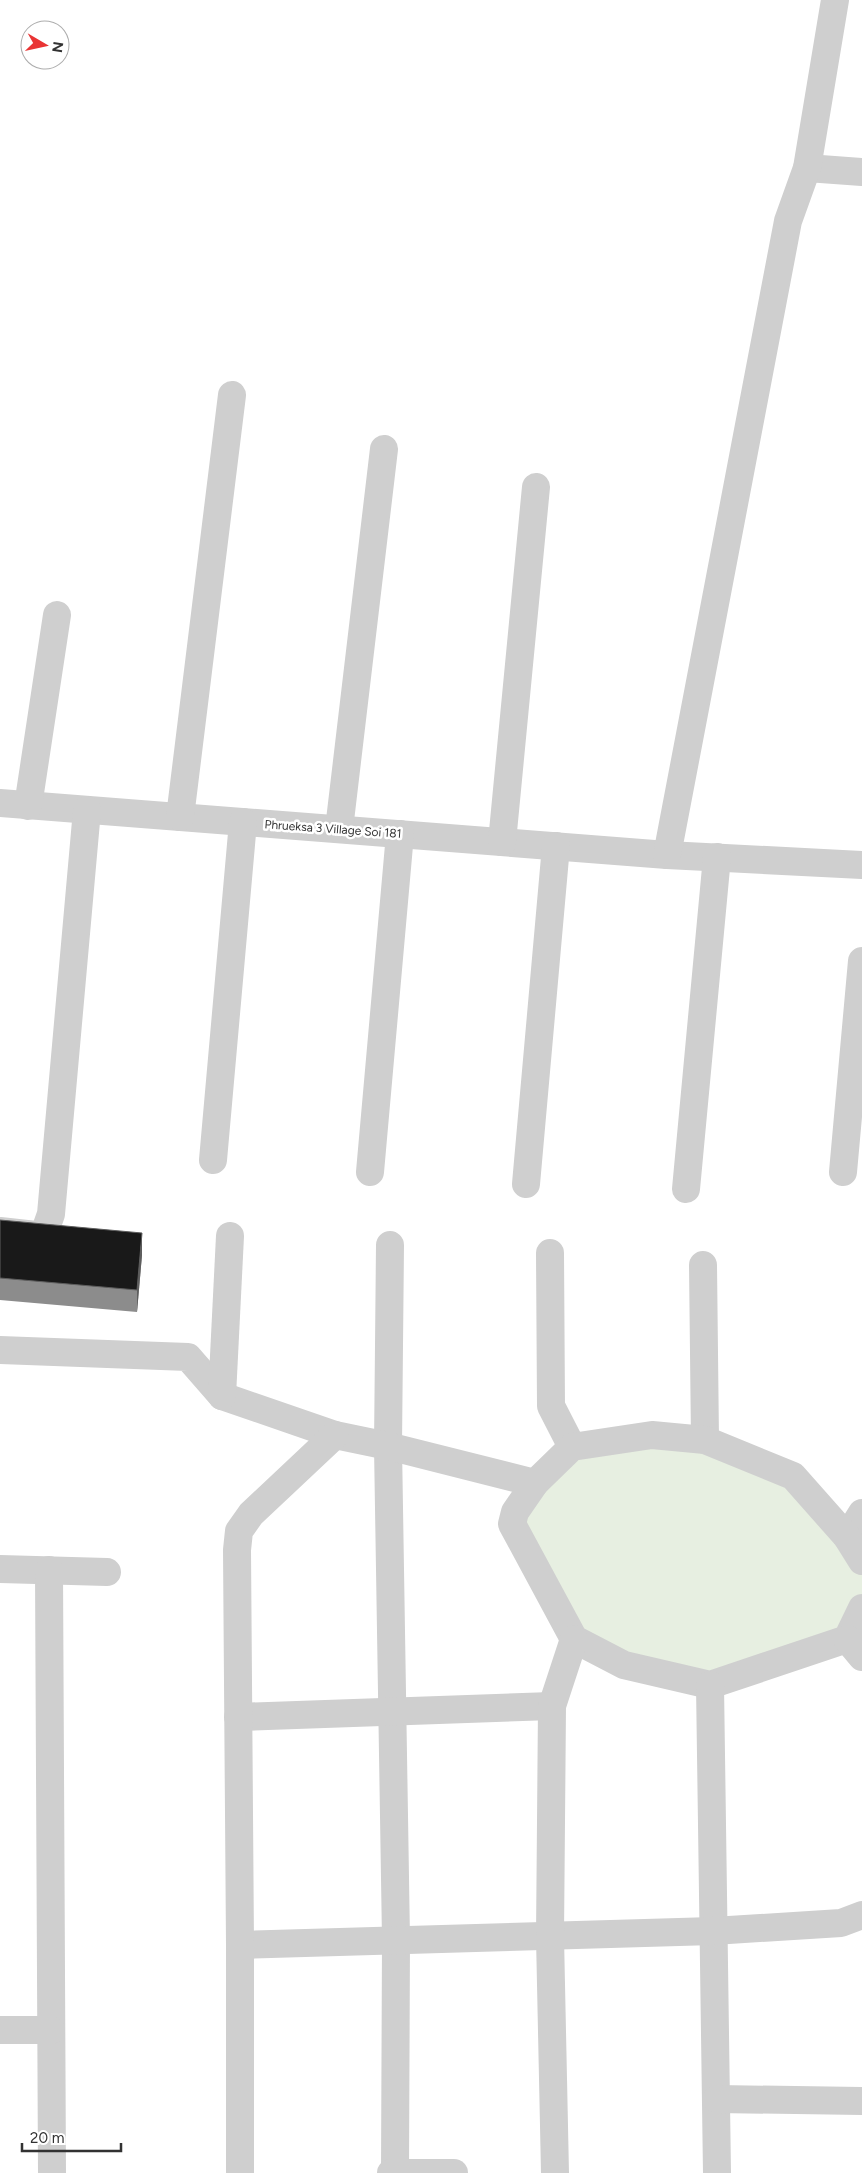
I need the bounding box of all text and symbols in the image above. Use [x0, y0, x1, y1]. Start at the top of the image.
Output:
north arrow [20, 20, 70, 70]
text: N [48, 40, 67, 54]
street label: Phrueksa 3 Village Soi 181 [264, 817, 402, 841]
scale bar [22, 2120, 121, 2152]
text: 20 m [30, 2129, 64, 2147]

